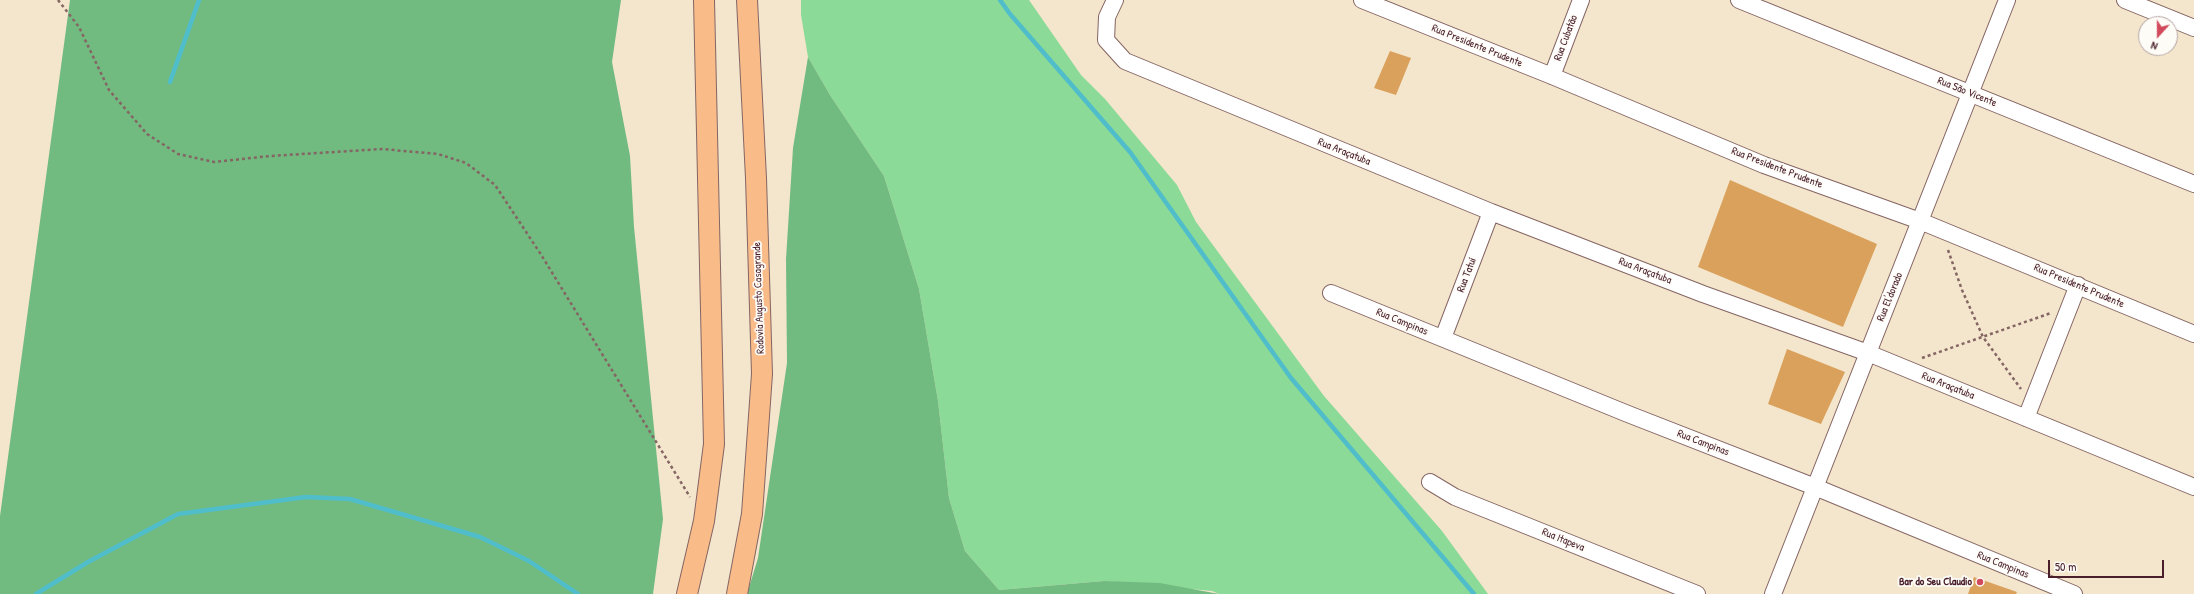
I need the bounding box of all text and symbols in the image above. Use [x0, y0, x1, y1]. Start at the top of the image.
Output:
street label: Rua Cubatão [1551, 13, 1581, 63]
north arrow [2138, 16, 2178, 56]
street label: Rua Presidente Prudente [1430, 22, 1524, 70]
text: N [2149, 39, 2159, 54]
street label: Rua São Vicente [1935, 74, 1999, 110]
street label: Rua Araçatuba [1316, 135, 1372, 169]
street label: Rua Presidente Prudente [1729, 144, 1825, 192]
street label: Rodovia Augusto Casagrande [750, 242, 768, 354]
street label: Rua Araçatuba [1617, 255, 1673, 287]
street label: Rua Tatuí [1454, 256, 1480, 294]
street label: Rua Presidente Prudente [2032, 261, 2126, 311]
street label: Rua El'dorado [1874, 271, 1906, 323]
street label: Rua Campinas [1374, 306, 1430, 338]
street label: Rua Araçatuba [1920, 369, 1976, 403]
street label: Rua Campinas [1675, 427, 1731, 459]
street label: Rua Itapeva [1540, 526, 1586, 554]
street label: Rua Campinas [1975, 549, 2031, 581]
scale bar [2050, 552, 2166, 578]
text: 50 m [2055, 558, 2076, 575]
place label: Bar do Seu Claudio [1899, 575, 1972, 589]
marker: Bar do Seu Claudio [1975, 577, 1985, 587]

